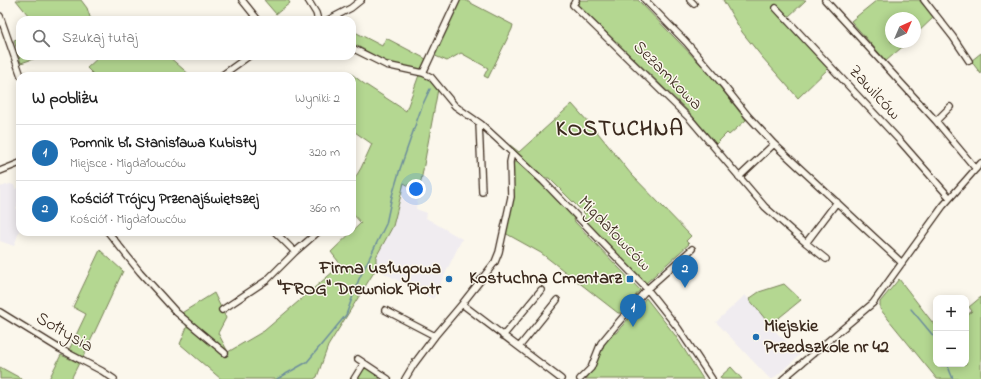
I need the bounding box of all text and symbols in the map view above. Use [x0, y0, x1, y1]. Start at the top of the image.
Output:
north arrow [885, 12, 921, 48]
search box [16, 16, 356, 60]
icon: search [30, 27, 52, 49]
text: Szukaj tutaj [62, 27, 138, 49]
street label: Sezamkowa [626, 35, 708, 117]
street label: Zawilców [842, 60, 907, 127]
text: W pobliżu [32, 86, 98, 111]
text: Wyniki: 2 [295, 89, 340, 108]
district label: KOSTUCHNA [556, 114, 684, 146]
text: Pomnik bł. Stanisława Kubisty [70, 132, 256, 154]
text: 1 [43, 143, 47, 162]
text: 320 m [309, 143, 340, 162]
text: Miejsce · Migdałowców [70, 154, 186, 173]
your location [406, 179, 426, 199]
text: Kościół Trójcy Przenajświętszej [70, 188, 259, 210]
street label: Migdałowców [570, 190, 657, 279]
text: 2 [42, 199, 48, 218]
text: 360 m [310, 199, 340, 218]
text: Kościół · Migdałowców [70, 210, 186, 229]
pin: 2 [672, 255, 698, 288]
place label: Firma usługowa "FROG" Drewniok Piotr [277, 256, 441, 303]
place label: Kostuchna Cmentarz [469, 266, 622, 292]
marker: Firma usługowa "FROG" Drewniok Piotr [444, 274, 454, 284]
marker: Kostuchna Cmentarz [625, 274, 635, 284]
pin: 1 [620, 294, 646, 327]
map controls [933, 295, 969, 367]
button: + [933, 295, 969, 331]
street label: Sołtysia [30, 306, 98, 360]
place label: Miejskie Przedszkole nr 42 [764, 314, 889, 361]
button: − [933, 331, 969, 367]
marker: Miejskie Przedszkole nr 42 [751, 332, 761, 342]

